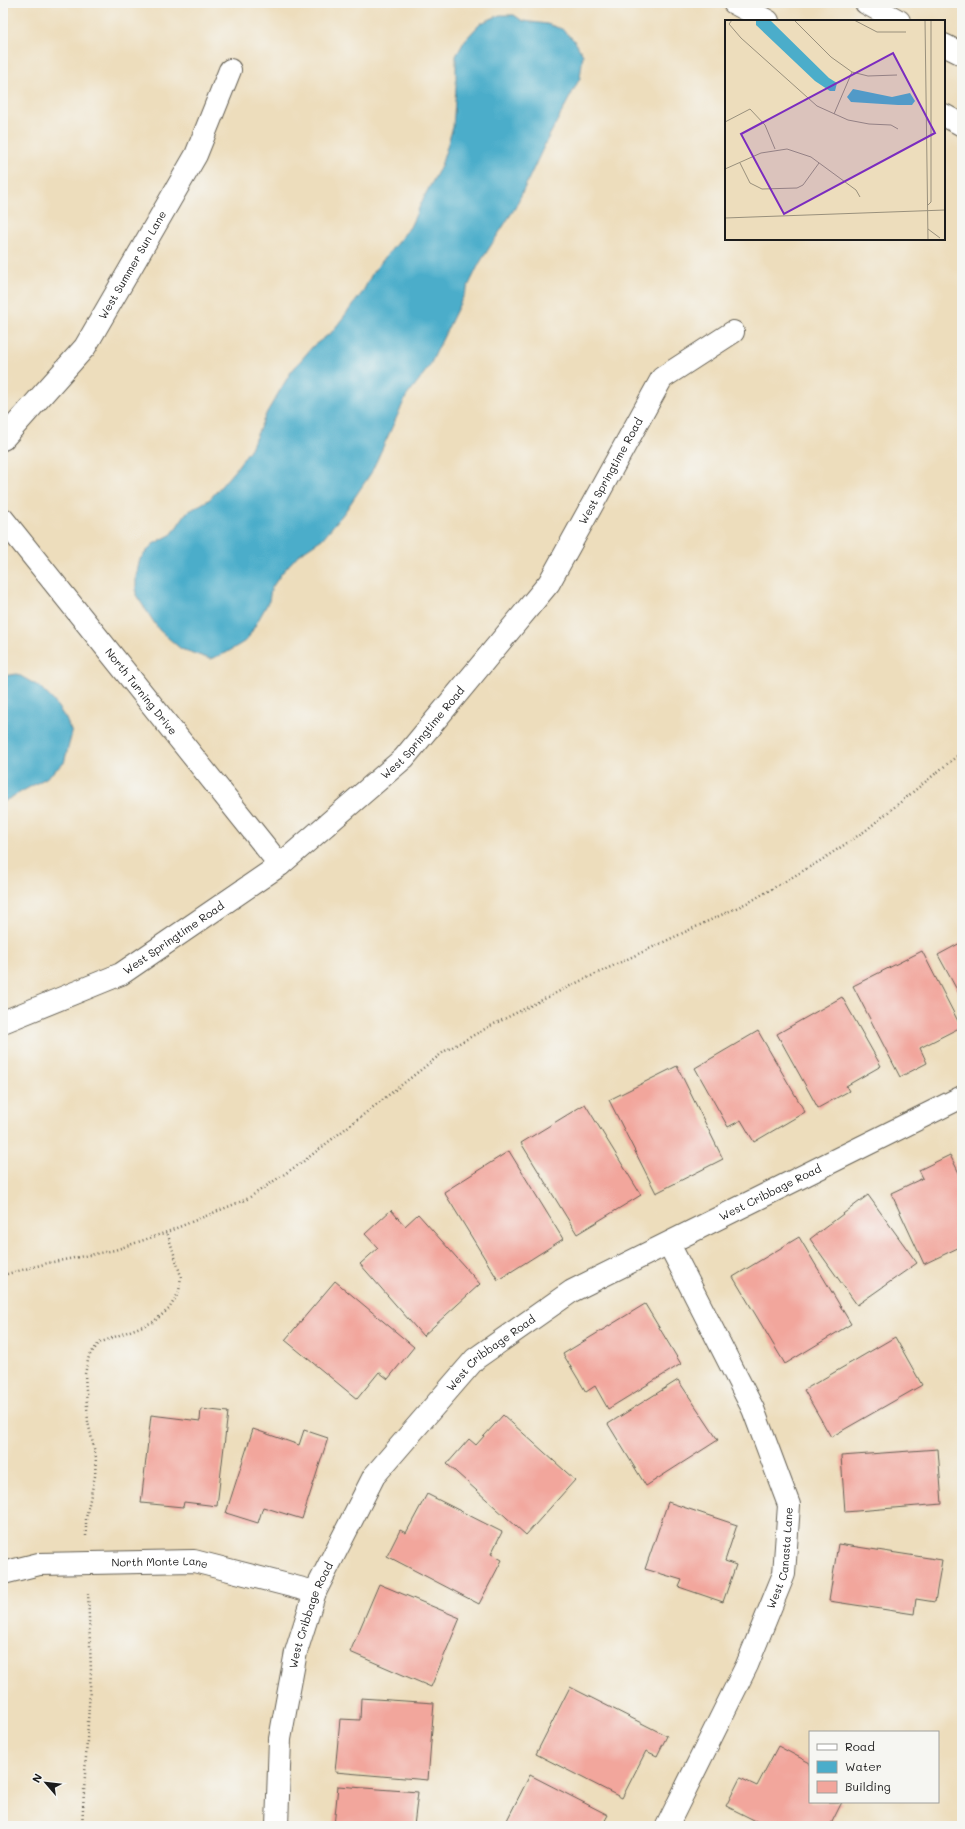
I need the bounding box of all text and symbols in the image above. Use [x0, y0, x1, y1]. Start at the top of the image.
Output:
inset map [725, 20, 945, 240]
street label: West Summer Sun Lane [95, 207, 169, 322]
street label: West Springtime Road [575, 415, 646, 527]
street label: North Turning Drive [102, 645, 181, 738]
street label: West Springtime Road [377, 683, 467, 782]
street label: West Springtime Road [120, 898, 227, 978]
street label: West Cribbage Road [716, 1160, 824, 1224]
street label: West Cribbage Road [443, 1311, 538, 1394]
street label: West Canasta Lane [763, 1506, 796, 1611]
street label: North Monte Lane [111, 1553, 210, 1571]
street label: West Cribbage Road [285, 1559, 336, 1670]
legend [809, 1731, 939, 1803]
text: Road [845, 1738, 875, 1754]
text: Water [845, 1758, 882, 1774]
north arrow [26, 1763, 66, 1803]
text: N [28, 1771, 45, 1785]
text: Building [845, 1778, 891, 1794]

